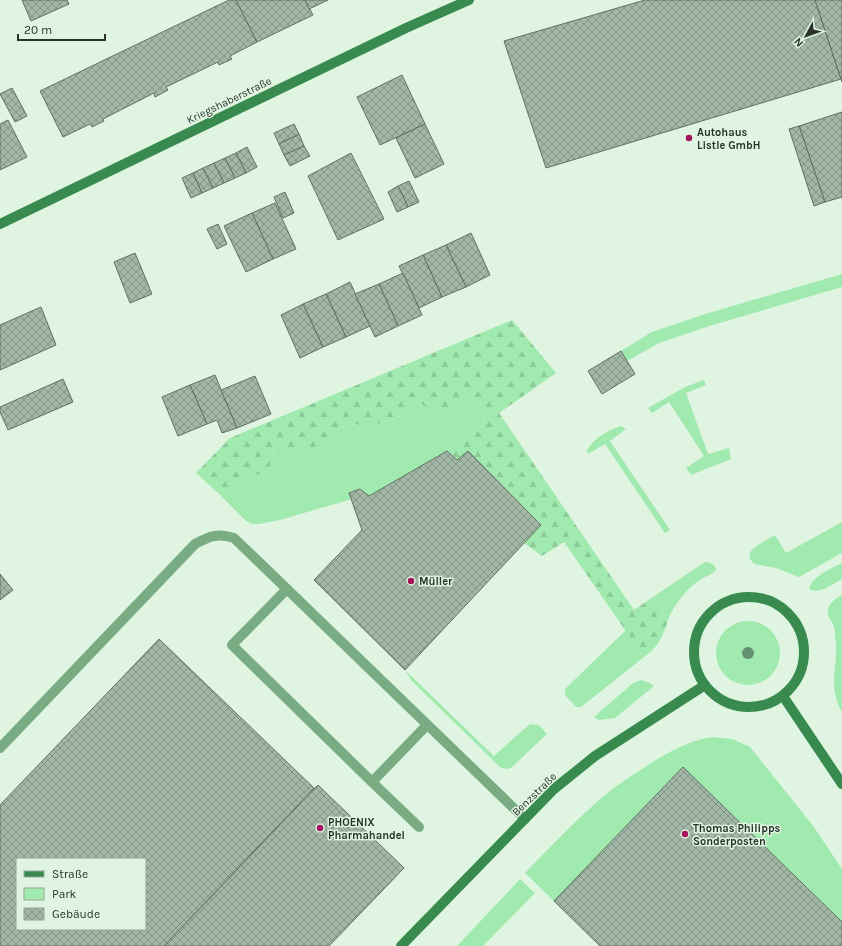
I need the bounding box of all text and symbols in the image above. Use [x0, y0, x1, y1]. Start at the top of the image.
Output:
scale bar [18, 16, 105, 42]
north arrow [786, 16, 826, 56]
text: 20 m [24, 23, 52, 37]
text: N [791, 35, 806, 49]
street label: Kriegshaberstraße [185, 74, 274, 127]
place label: Autohaus Listle GmbH [697, 126, 761, 152]
marker: Autohaus Listle GmbH [684, 133, 694, 143]
place label: Müller [419, 575, 453, 588]
marker: Müller [406, 576, 416, 586]
street label: Benzstraße [509, 770, 559, 819]
place label: PHOENIX Pharmahandel [328, 816, 405, 842]
place label: Thomas Philipps Sonderposten [693, 822, 781, 848]
marker: PHOENIX Pharmahandel [315, 823, 325, 833]
marker: Thomas Philipps Sonderposten [680, 829, 690, 839]
legend [16, 858, 146, 930]
text: Straße [52, 867, 88, 881]
text: Park [52, 887, 77, 901]
text: Gebäude [52, 907, 100, 921]

